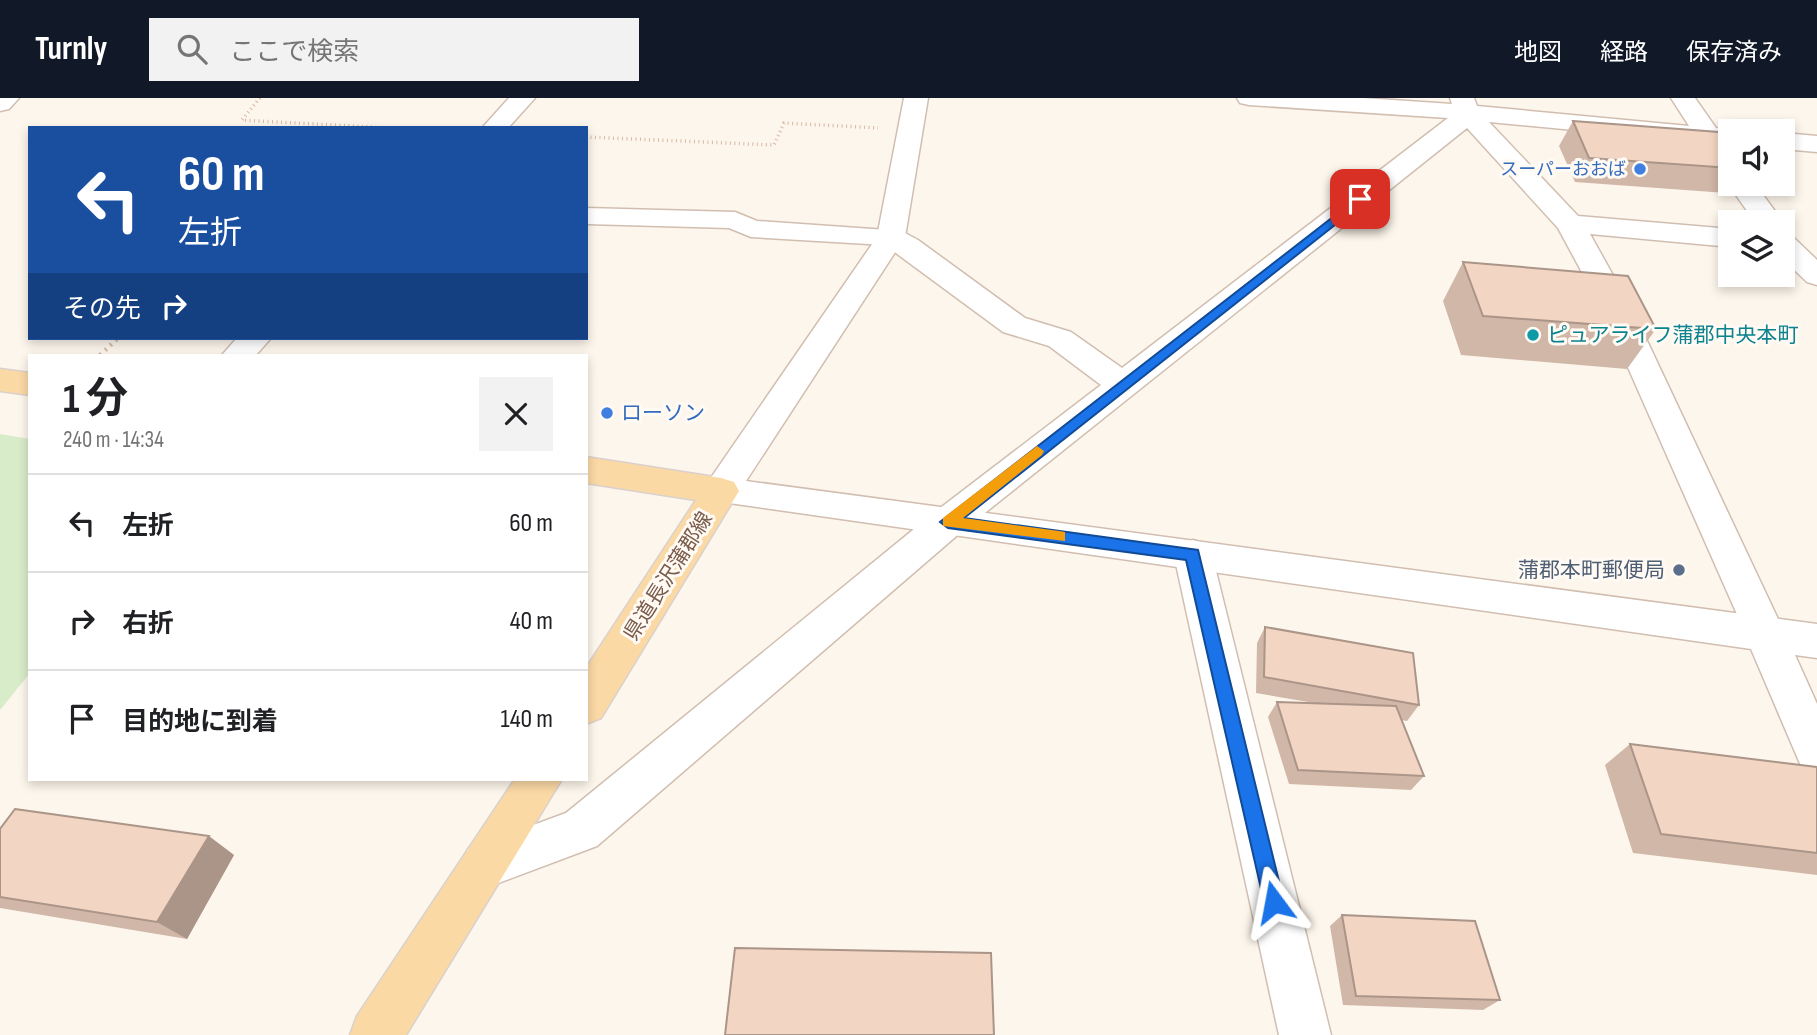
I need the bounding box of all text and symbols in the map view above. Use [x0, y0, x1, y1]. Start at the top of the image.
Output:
search box [149, 18, 639, 81]
text: Turnly [35, 29, 107, 69]
icon: search [173, 30, 211, 68]
text: ここで検索 [229, 37, 359, 68]
text: 地図 [1514, 38, 1562, 67]
text: 経路 [1600, 38, 1648, 67]
text: 保存済み [1686, 38, 1782, 67]
map controls [1718, 119, 1795, 287]
button: sound [1718, 119, 1795, 196]
text: 60 m [178, 146, 265, 205]
icon: left [63, 154, 154, 245]
place label: スーパーおおば [1500, 159, 1626, 180]
marker: スーパーおおば [1632, 161, 1648, 177]
pin [1330, 169, 1390, 229]
icon: arrive [1341, 180, 1379, 218]
button: layers [1718, 210, 1795, 287]
text: 左折 [178, 214, 242, 253]
icon: right [155, 287, 193, 325]
text: その先 [63, 294, 141, 325]
place label: ピュアライフ蒲郡中央本町 [1547, 323, 1799, 348]
marker: ピュアライフ蒲郡中央本町 [1525, 327, 1541, 343]
text: 1 分 [63, 374, 128, 425]
button: close [479, 377, 553, 451]
place label: ローソン [621, 401, 705, 426]
marker: ローソン [599, 405, 615, 421]
text: 240 m · 14:34 [63, 426, 164, 454]
icon: left [63, 504, 101, 542]
street label: 県道長沢蒲郡線 [619, 507, 718, 645]
text: 60 m [509, 508, 553, 539]
text: 左折 [122, 511, 174, 542]
place label: 蒲郡本町郵便局 [1518, 558, 1665, 583]
marker: 蒲郡本町郵便局 [1671, 562, 1687, 578]
icon: right [63, 602, 101, 640]
text: 40 m [510, 606, 553, 637]
text: 右折 [122, 609, 174, 640]
icon: arrive [63, 700, 101, 738]
text: 140 m [501, 704, 553, 735]
text: 目的地に到着 [122, 707, 278, 738]
position arrow [1237, 865, 1311, 939]

